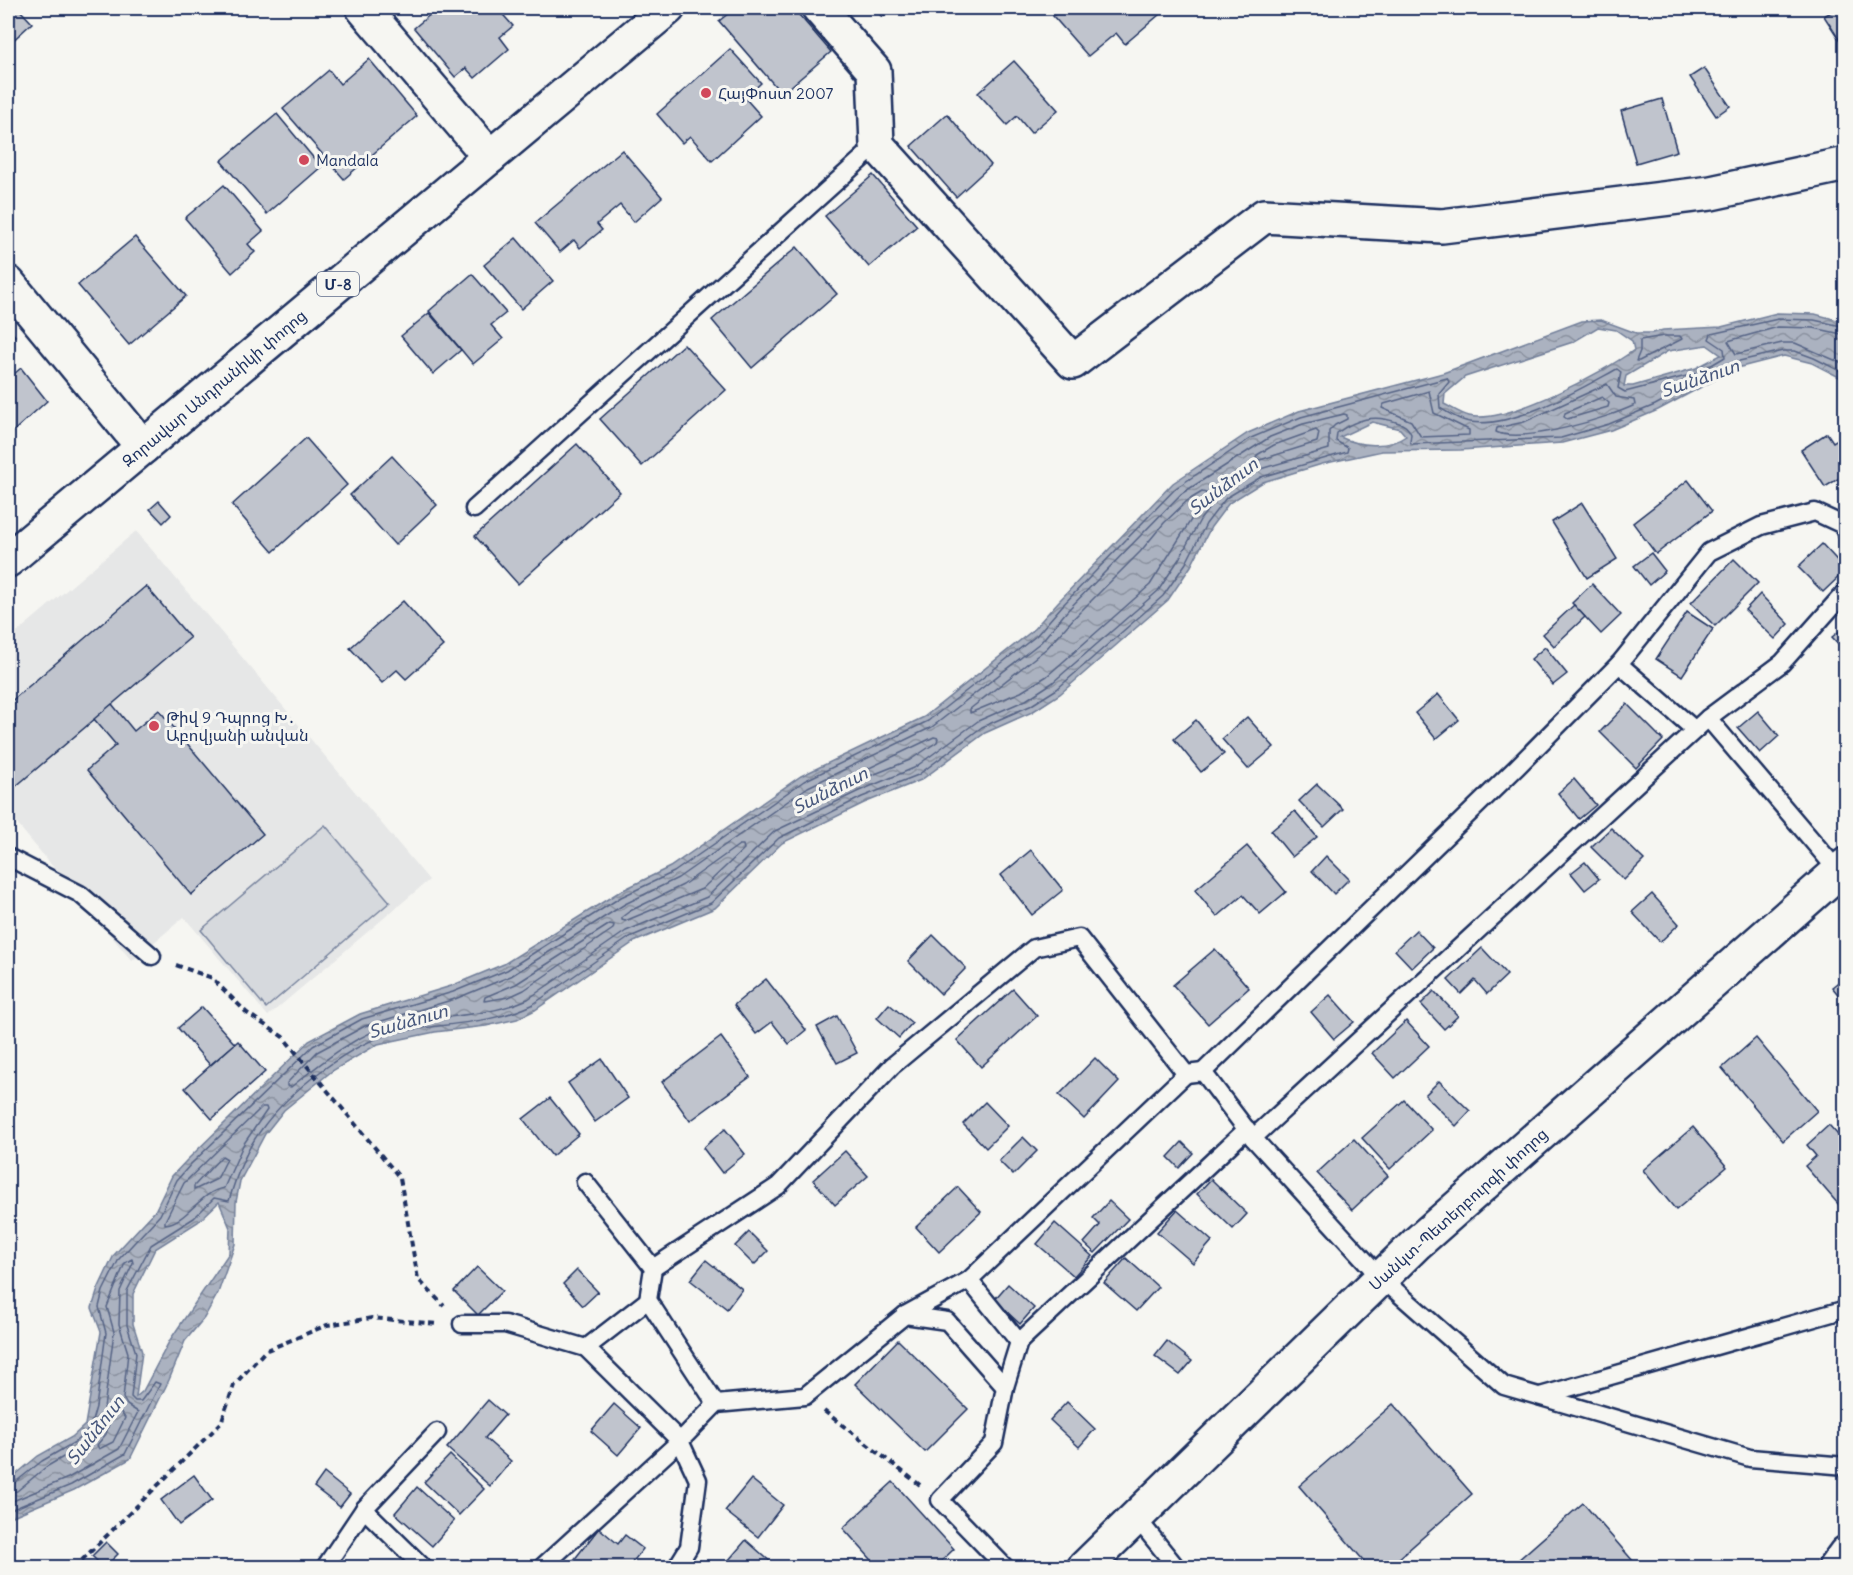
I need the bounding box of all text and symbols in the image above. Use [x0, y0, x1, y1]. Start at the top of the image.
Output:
place label: ՀայՓոստ 2007 [718, 83, 833, 103]
marker: ՀայՓոստ 2007 [699, 86, 713, 100]
place label: Mandala [316, 150, 379, 170]
marker: Mandala [297, 153, 311, 167]
road number: Մ-8 [317, 272, 359, 296]
street label: Զորավար Անդրանիկի փողոց [118, 305, 310, 471]
water label: Տանձուտ [1658, 354, 1742, 402]
water label: Տանձուտ [1184, 452, 1263, 520]
place label: Թիվ 9 Դպրոց Խ․ Աբովյանի անվան [166, 707, 309, 745]
marker: Թիվ 9 Դպրոց Խ․ Աբովյանի անվան [147, 719, 161, 733]
water label: Տանձուտ [788, 761, 872, 819]
water label: Տանձուտ [366, 999, 451, 1043]
street label: Սանկտ-Պետերբուրգի փողոց [1365, 1123, 1551, 1295]
water label: Տանձուտ [61, 1391, 129, 1469]

